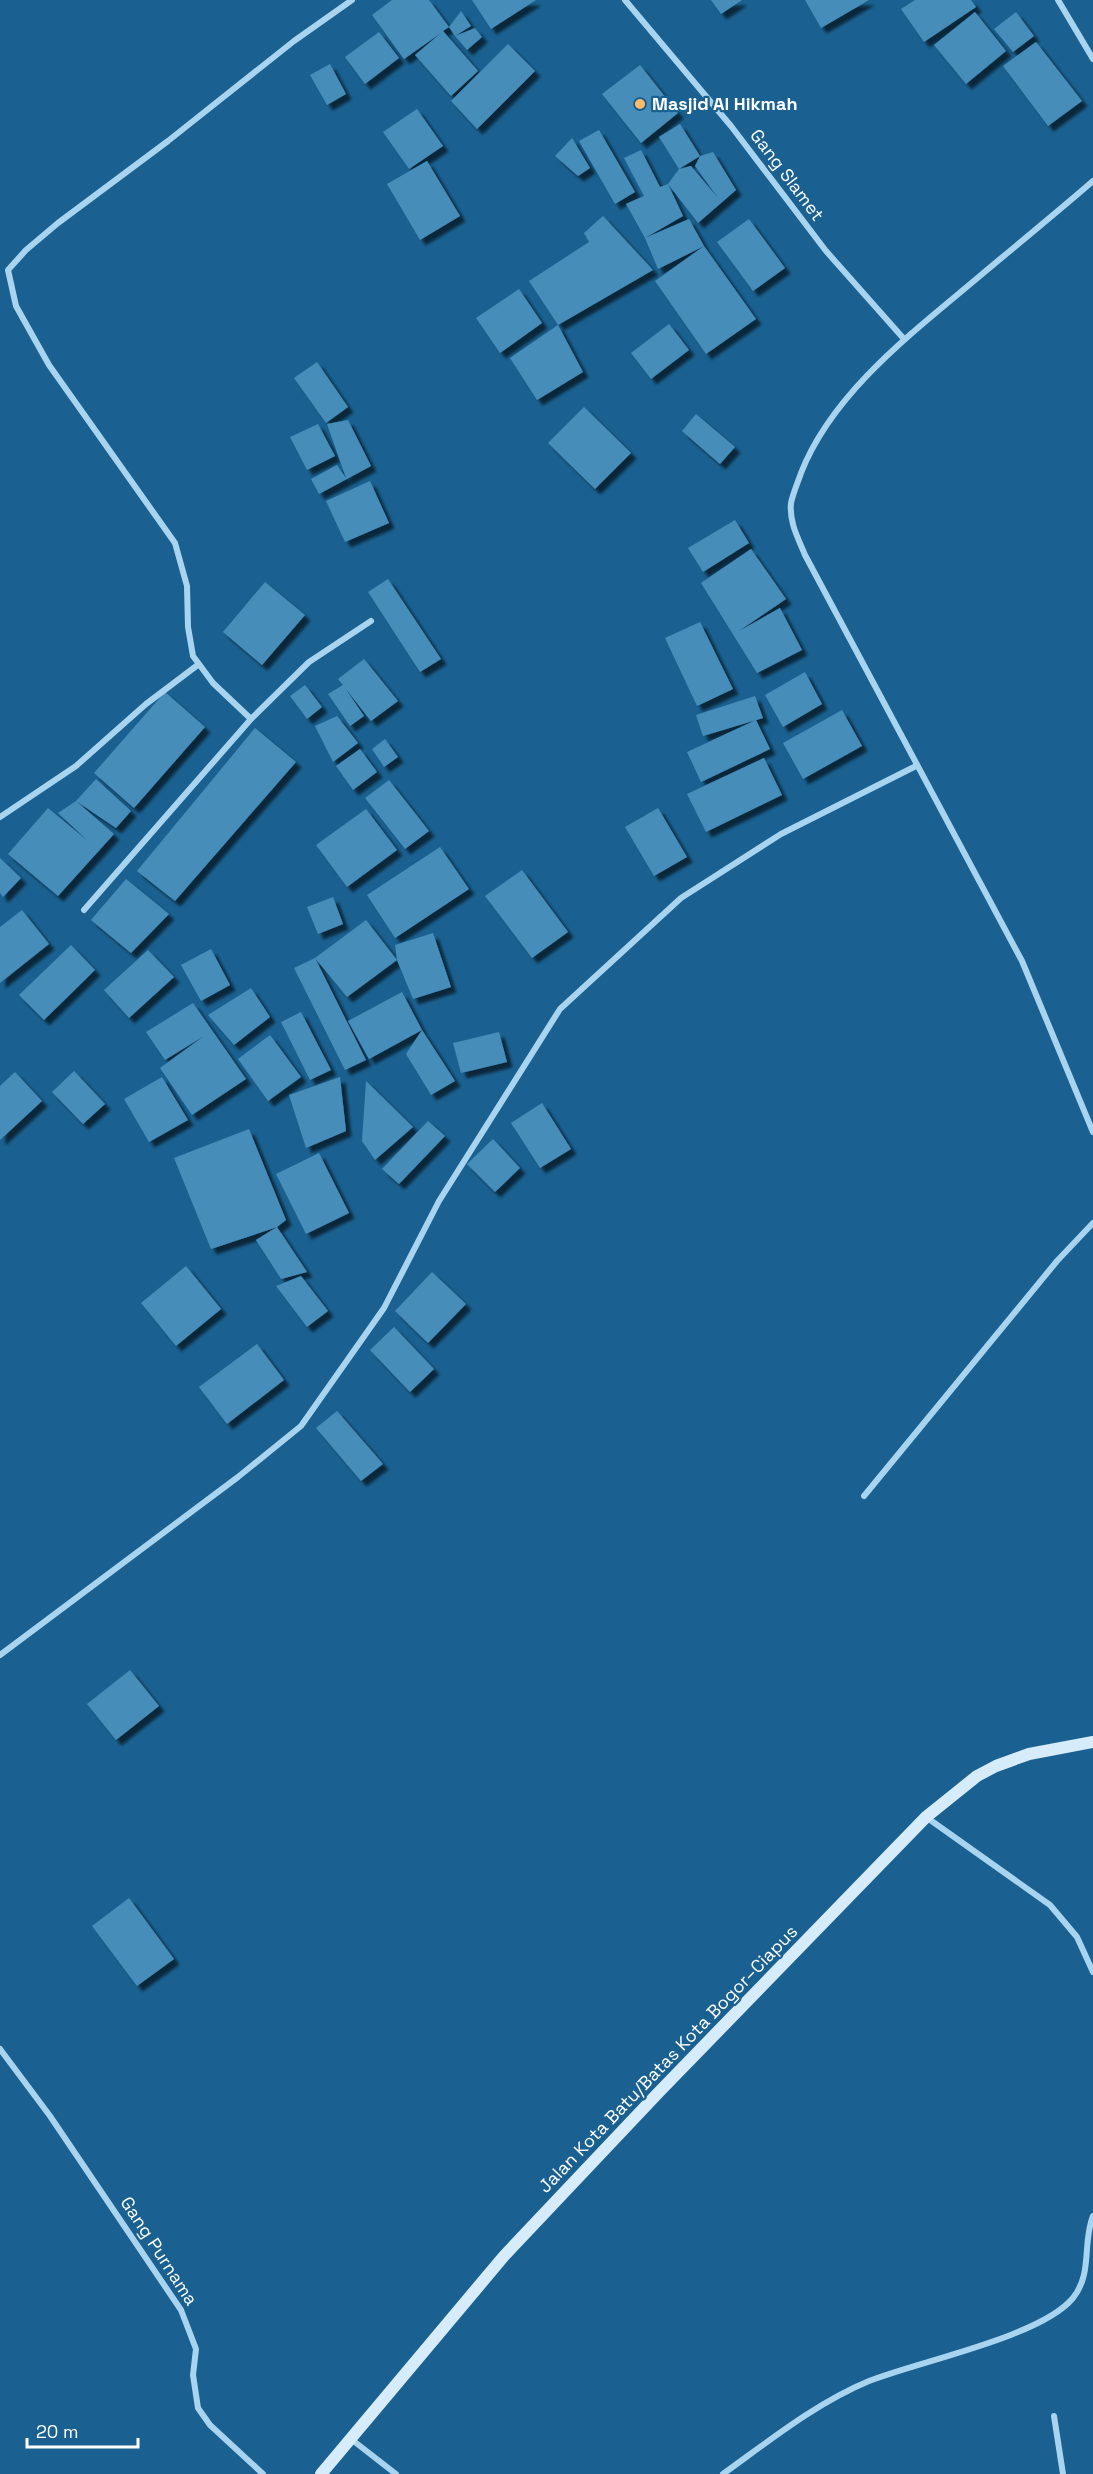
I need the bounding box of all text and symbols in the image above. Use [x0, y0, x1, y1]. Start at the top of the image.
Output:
place label: Masjid Al Hikmah [652, 92, 797, 115]
marker: Masjid Al Hikmah [633, 97, 647, 111]
street label: Gang Slamet [745, 124, 829, 225]
street label: Jalan Kota Batu/Batas Kota Bogor–Ciapus [533, 1920, 802, 2197]
street label: Gang Purnama [116, 2192, 203, 2310]
scale bar [27, 2411, 138, 2449]
text: 20 m [36, 2420, 79, 2443]

